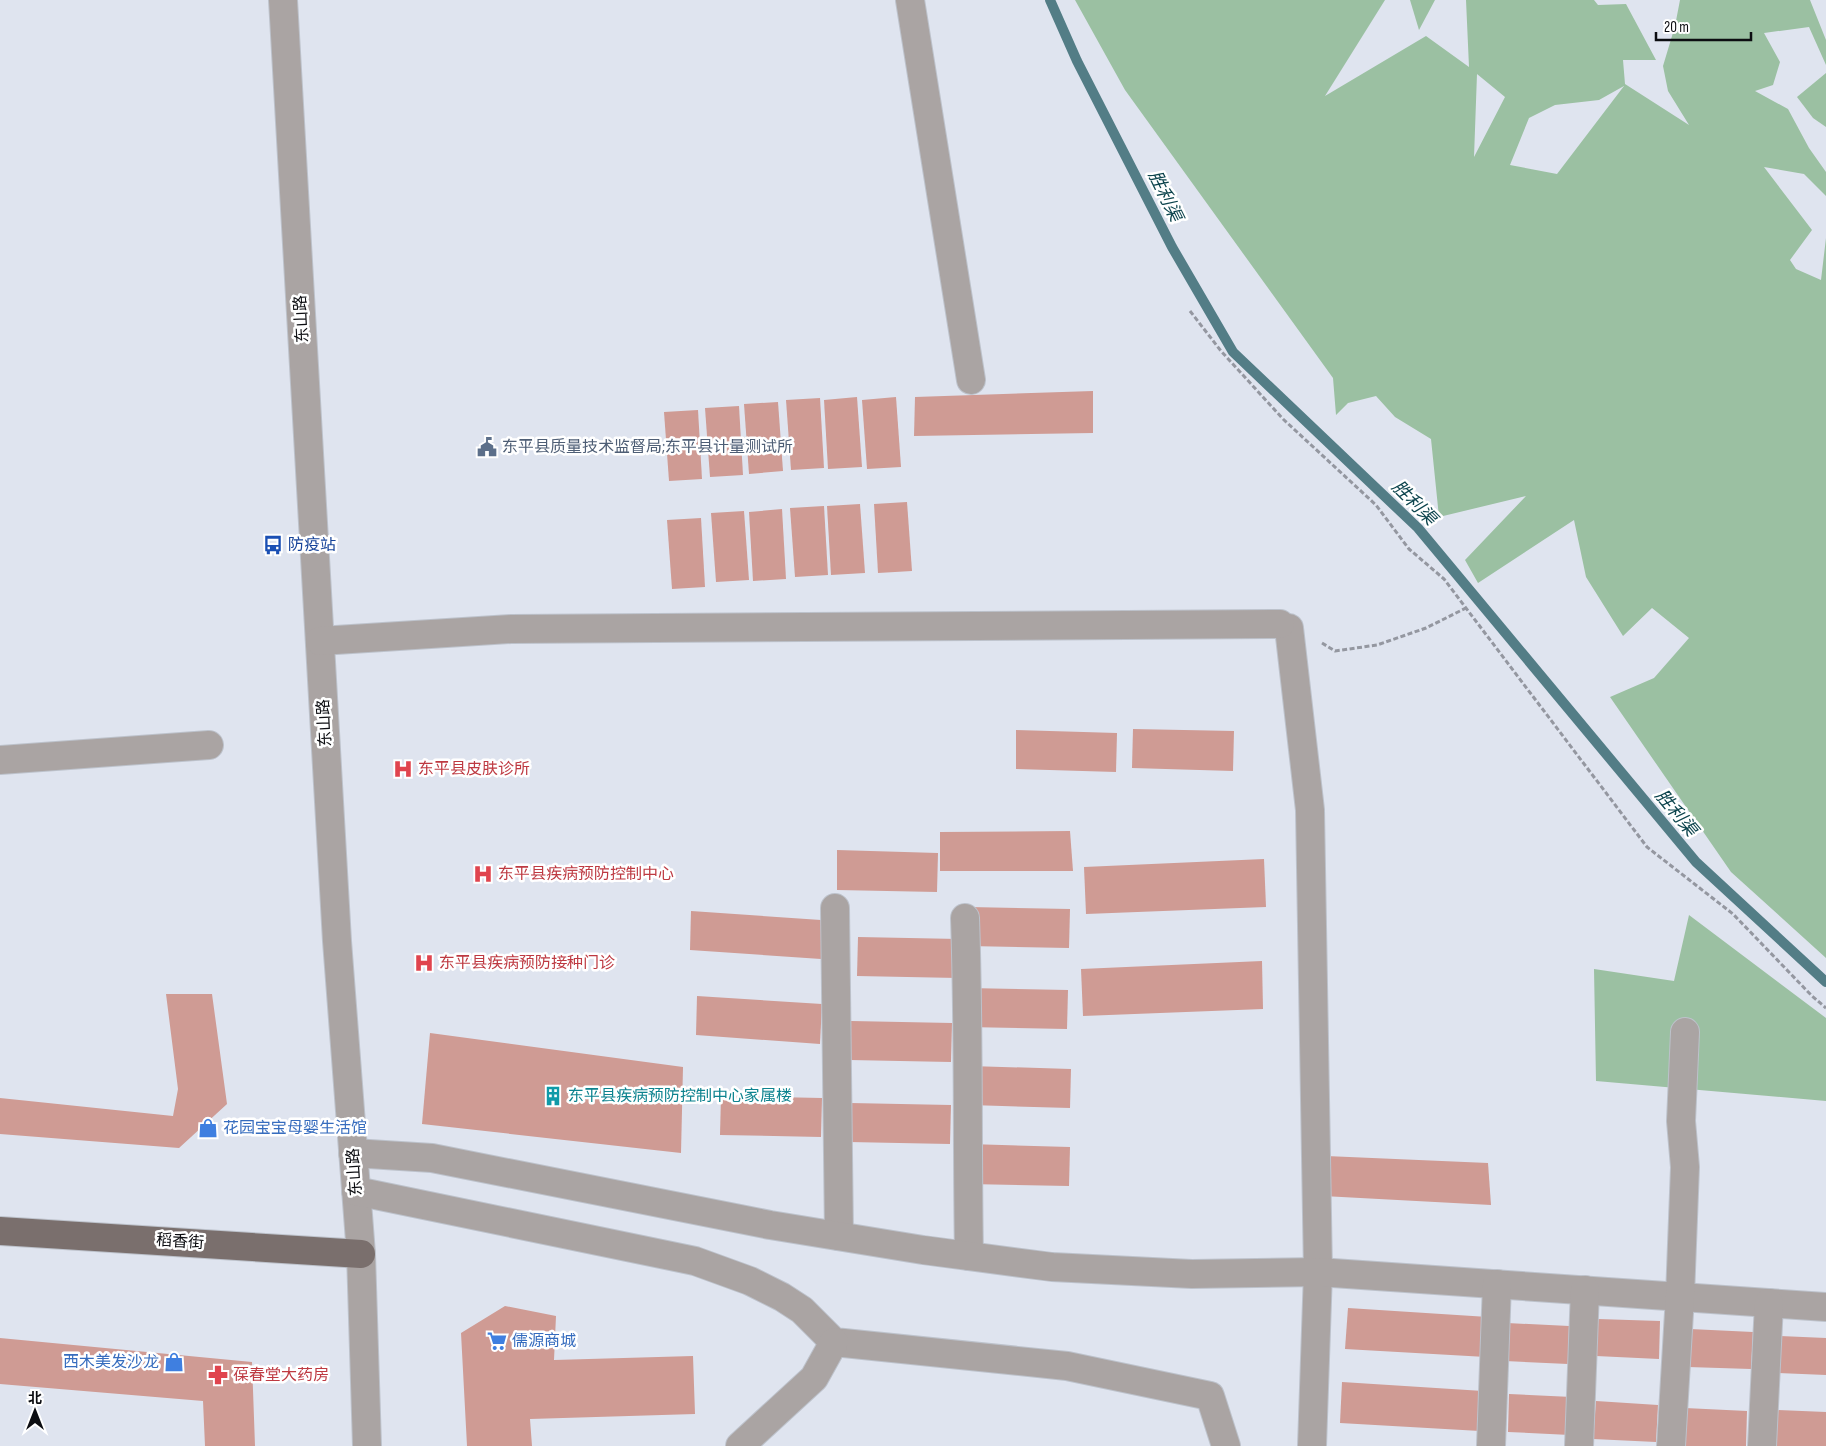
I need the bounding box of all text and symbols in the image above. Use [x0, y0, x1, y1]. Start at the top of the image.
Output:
scale bar [1656, 10, 1751, 42]
text: 20 m [1664, 18, 1689, 37]
water label: 胜利渠 [1144, 167, 1188, 228]
street label: 东山路 [291, 295, 313, 343]
public building icon: 东平县质量技术监督局;东平县计量测试所 [476, 436, 498, 458]
place label: 东平县质量技术监督局;东平县计量测试所 [502, 438, 793, 457]
water label: 胜利渠 [1387, 476, 1443, 532]
bus stop icon: 防疫站 [262, 534, 284, 556]
place label: 防疫站 [288, 536, 336, 555]
street label: 东山路 [314, 699, 336, 747]
hospital icon: 东平县皮肤诊所 [392, 758, 414, 780]
place label: 东平县皮肤诊所 [418, 760, 530, 779]
water label: 胜利渠 [1651, 786, 1703, 843]
hospital icon: 东平县疾病预防控制中心 [472, 863, 494, 885]
place label: 东平县疾病预防控制中心 [498, 865, 674, 884]
hospital icon: 东平县疾病预防接种门诊 [413, 952, 435, 974]
place label: 东平县疾病预防接种门诊 [439, 954, 615, 973]
building icon: 东平县疾病预防控制中心家属楼 [542, 1085, 564, 1107]
place label: 东平县疾病预防控制中心家属楼 [568, 1087, 792, 1106]
shop icon: 花园宝宝母婴生活馆 [197, 1117, 219, 1139]
place label: 花园宝宝母婴生活馆 [223, 1119, 367, 1138]
street label: 东山路 [344, 1147, 366, 1197]
street label: 稻香街 [155, 1231, 205, 1253]
supermarket icon: 儒源商城 [486, 1330, 508, 1352]
place label: 儒源商城 [512, 1332, 576, 1351]
shop icon: 西木美发沙龙 [163, 1351, 185, 1373]
place label: 西木美发沙龙 [63, 1353, 159, 1372]
pharmacy icon: 葆春堂大药房 [207, 1364, 229, 1386]
place label: 葆春堂大药房 [233, 1366, 329, 1385]
north arrow [10, 1386, 60, 1436]
text: 北 [28, 1390, 42, 1407]

